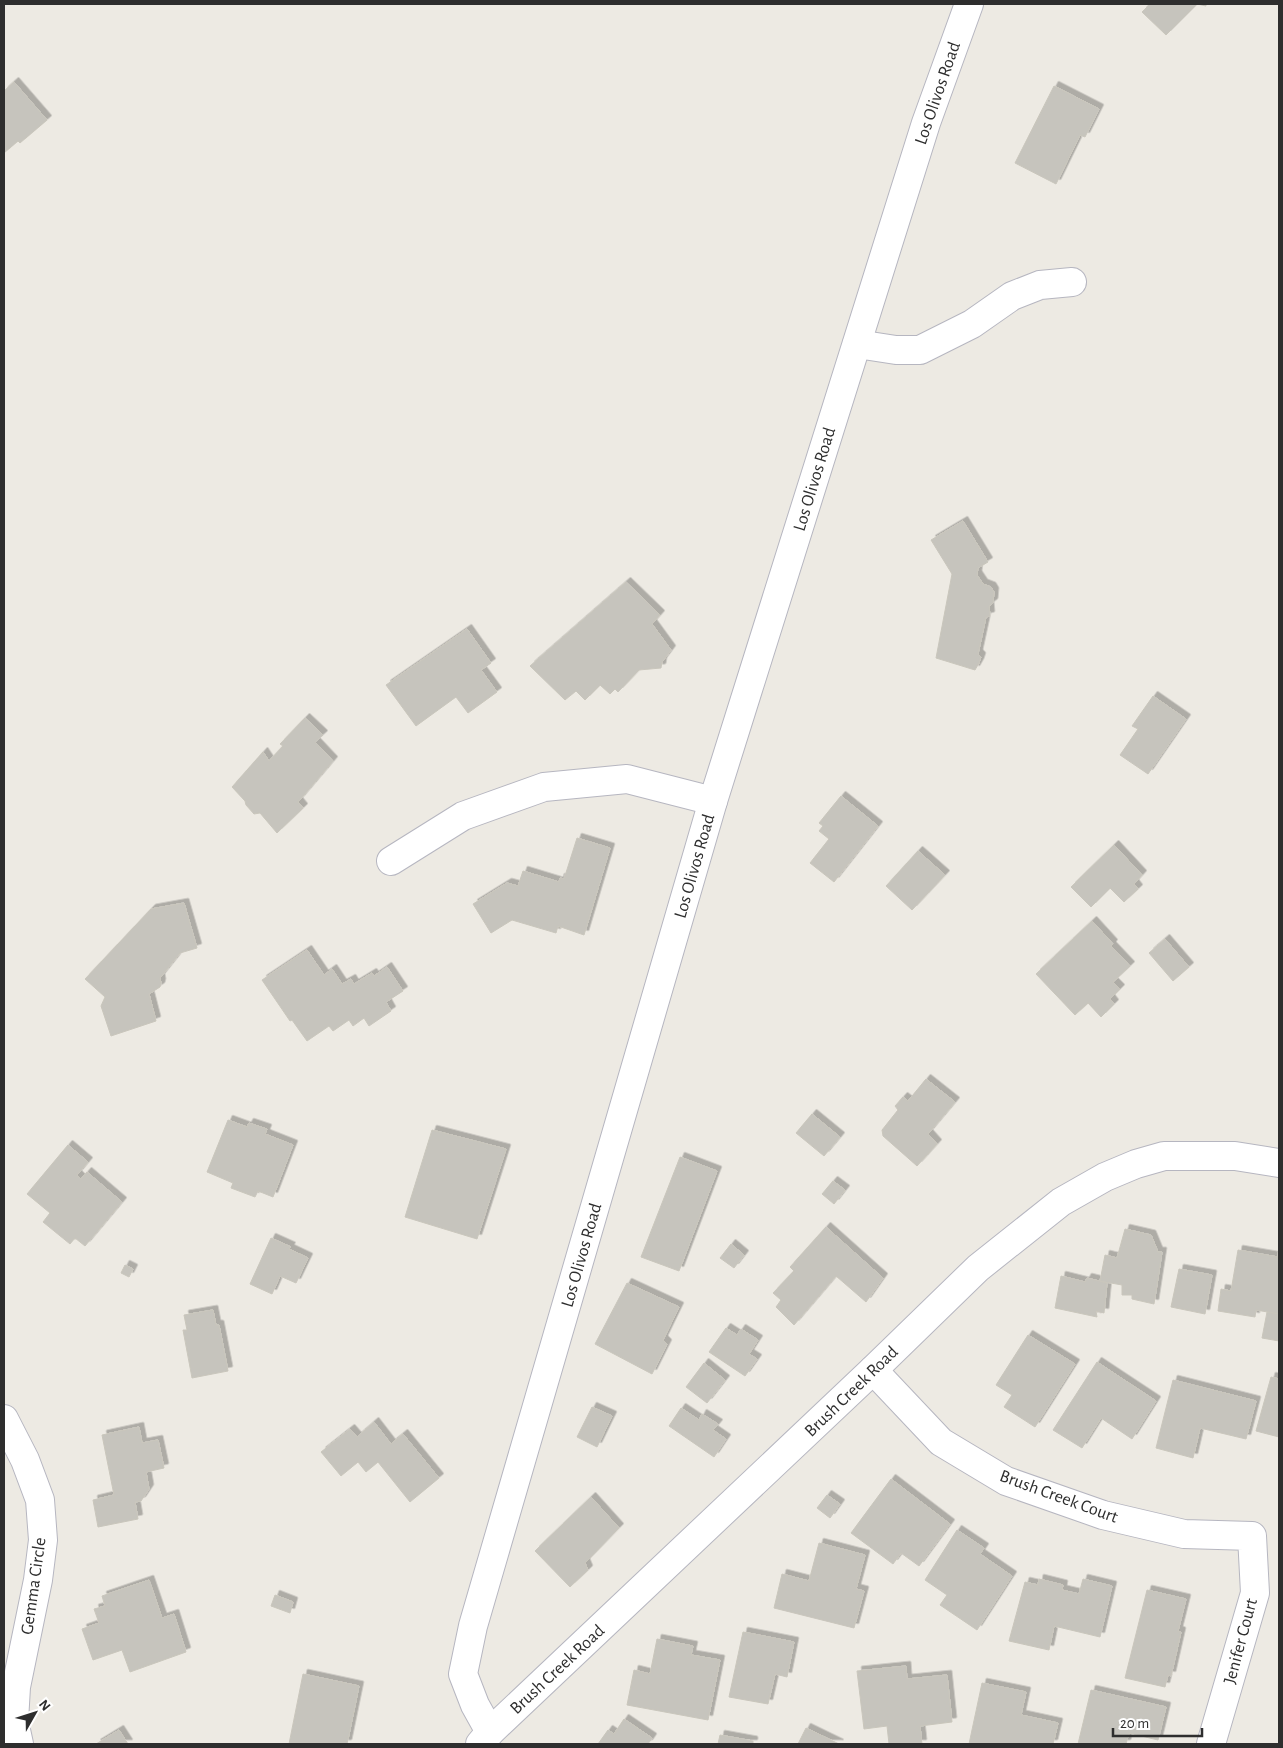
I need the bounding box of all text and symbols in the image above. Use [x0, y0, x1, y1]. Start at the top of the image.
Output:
street label: Los Olivos Road [912, 40, 964, 147]
street label: Los Olivos Road [791, 425, 839, 533]
street label: Los Olivos Road [671, 812, 718, 920]
street label: Los Olivos Road [558, 1201, 605, 1309]
street label: Brush Creek Road [802, 1343, 902, 1441]
street label: Brush Creek Court [997, 1467, 1120, 1527]
street label: Gemma Circle [18, 1536, 50, 1636]
street label: Jenifer Court [1221, 1596, 1261, 1686]
street label: Brush Creek Road [507, 1622, 608, 1718]
north arrow [10, 1688, 60, 1738]
text: N [36, 1697, 53, 1714]
scale bar [1113, 1706, 1202, 1738]
text: 20 m [1120, 1716, 1149, 1731]

